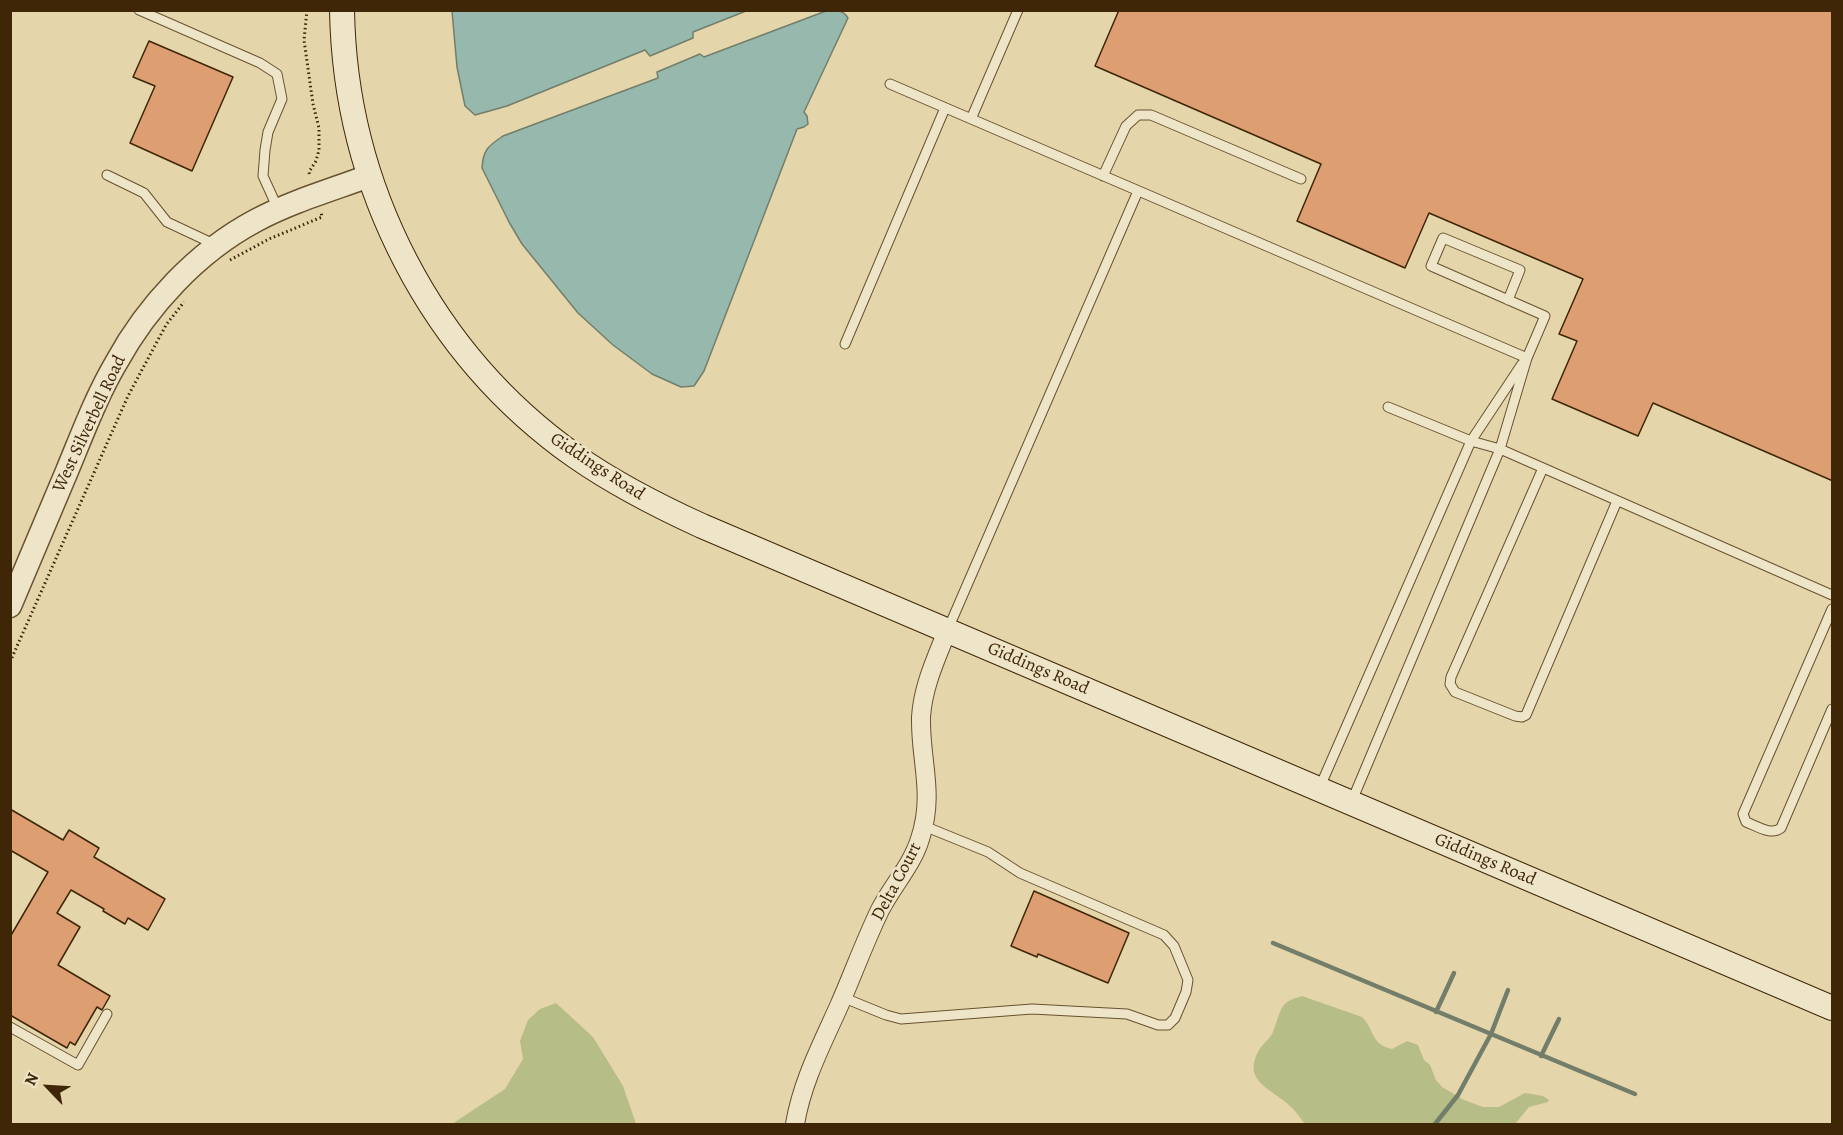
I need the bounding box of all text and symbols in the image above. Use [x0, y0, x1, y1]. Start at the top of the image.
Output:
street label: West Silverbell Road [49, 352, 131, 496]
street label: Giddings Road [546, 428, 648, 506]
street label: Giddings Road [984, 638, 1092, 700]
street label: Giddings Road [1431, 829, 1539, 891]
street label: Delta Court [867, 839, 927, 925]
north arrow [18, 1057, 78, 1117]
text: N [19, 1069, 44, 1089]

